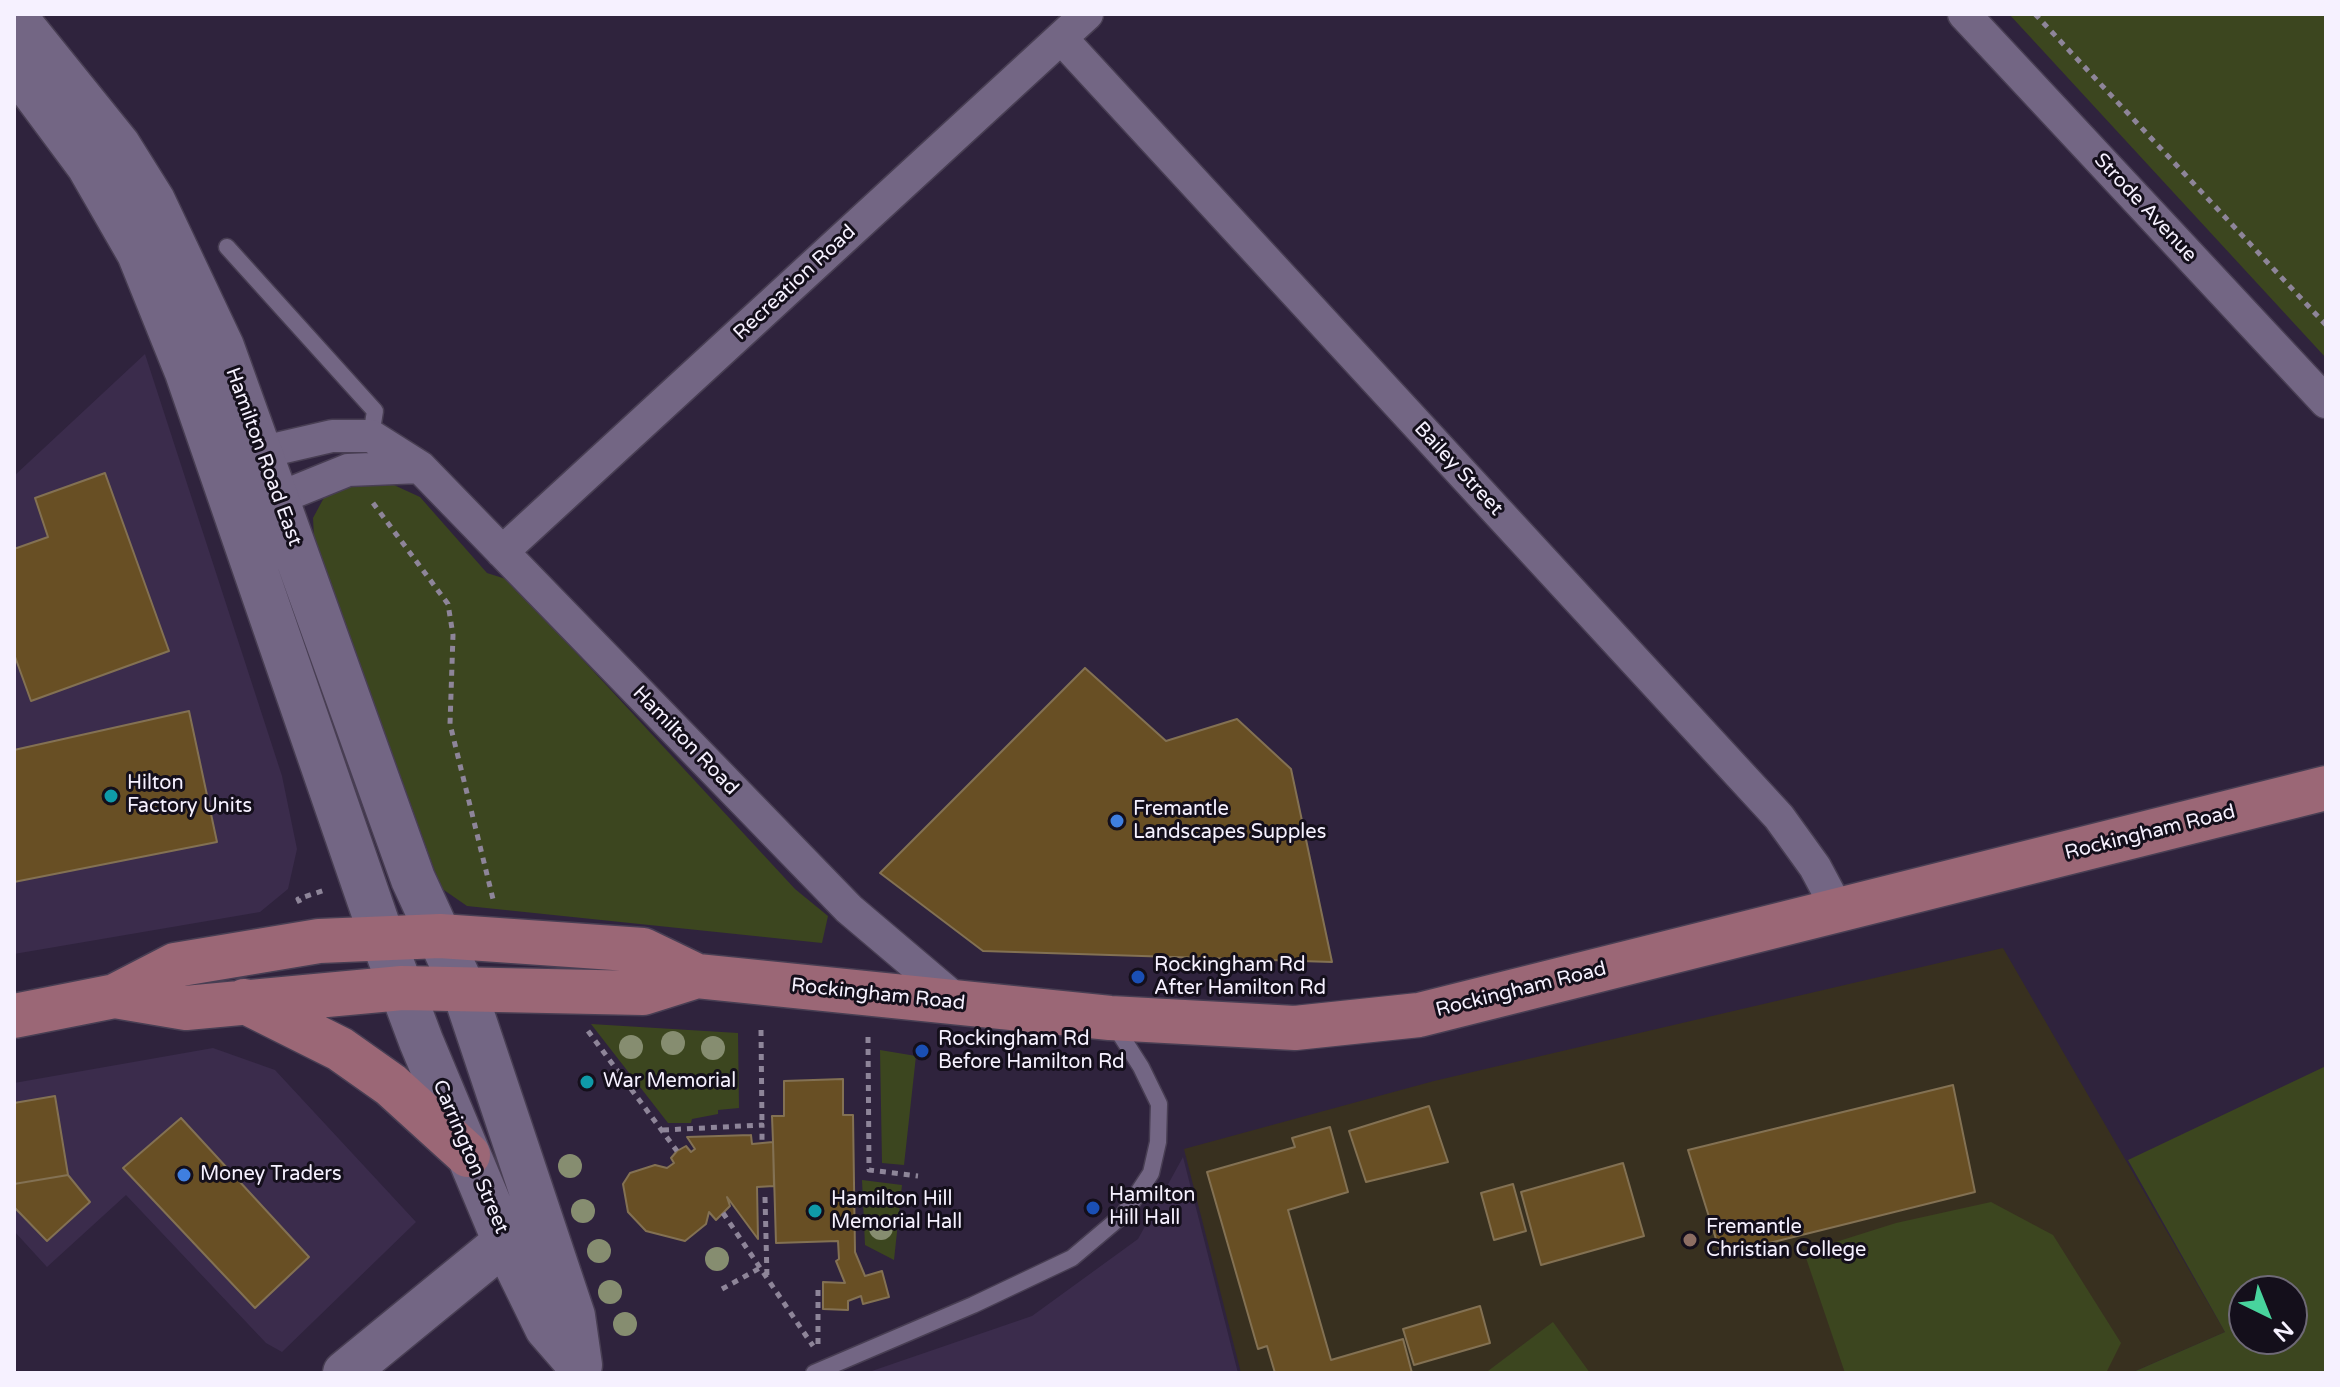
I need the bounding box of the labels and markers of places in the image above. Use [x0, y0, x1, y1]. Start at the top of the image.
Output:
place label: Hilton Factory Units [127, 772, 252, 819]
marker: Hilton Factory Units [102, 787, 120, 805]
place label: Fremantle Landscapes Supples [1133, 798, 1326, 845]
marker: Fremantle Landscapes Supples [1108, 812, 1126, 830]
place label: Rockingham Rd After Hamilton Rd [1154, 954, 1326, 1001]
marker: Rockingham Rd After Hamilton Rd [1129, 968, 1147, 986]
place label: Rockingham Rd Before Hamilton Rd [938, 1028, 1125, 1075]
marker: Rockingham Rd Before Hamilton Rd [913, 1042, 931, 1060]
place label: War Memorial [603, 1070, 736, 1094]
marker: War Memorial [578, 1073, 596, 1091]
place label: Money Traders [200, 1163, 342, 1187]
marker: Money Traders [175, 1166, 193, 1184]
place label: Hamilton Hill Hall [1109, 1184, 1195, 1231]
place label: Hamilton Hill Memorial Hall [831, 1188, 962, 1235]
marker: Hamilton Hill Hall [1084, 1199, 1102, 1217]
marker: Hamilton Hill Memorial Hall [806, 1202, 824, 1220]
place label: Fremantle Christian College [1706, 1216, 1866, 1263]
marker: Fremantle Christian College [1681, 1231, 1699, 1249]

